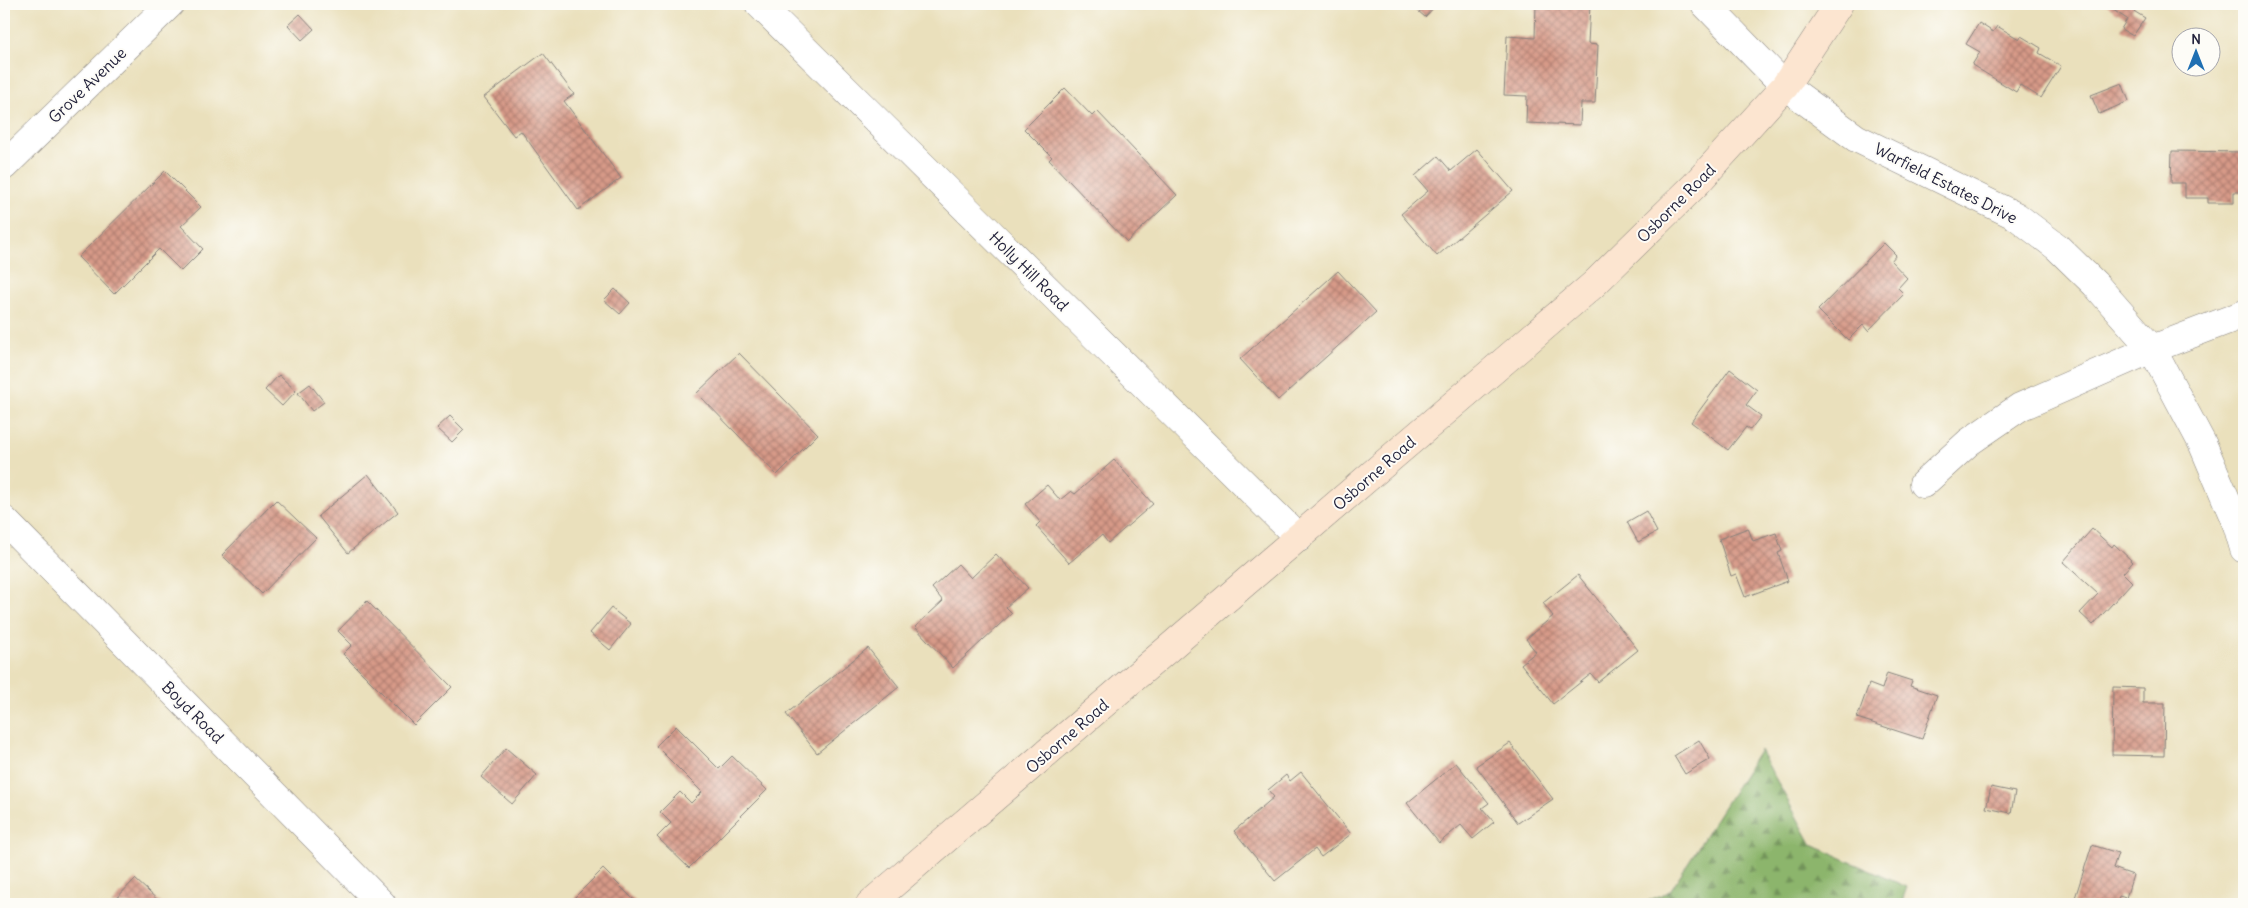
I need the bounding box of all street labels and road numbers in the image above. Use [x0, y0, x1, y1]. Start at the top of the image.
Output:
street label: Grove Avenue [44, 43, 130, 127]
street label: Warfield Estates Drive [1871, 138, 2021, 228]
street label: Osborne Road [1632, 159, 1720, 247]
street label: Holly Hill Road [985, 227, 1073, 315]
street label: Osborne Road [1328, 432, 1420, 514]
street label: Boyd Road [158, 677, 228, 747]
street label: Osborne Road [1021, 695, 1113, 777]

